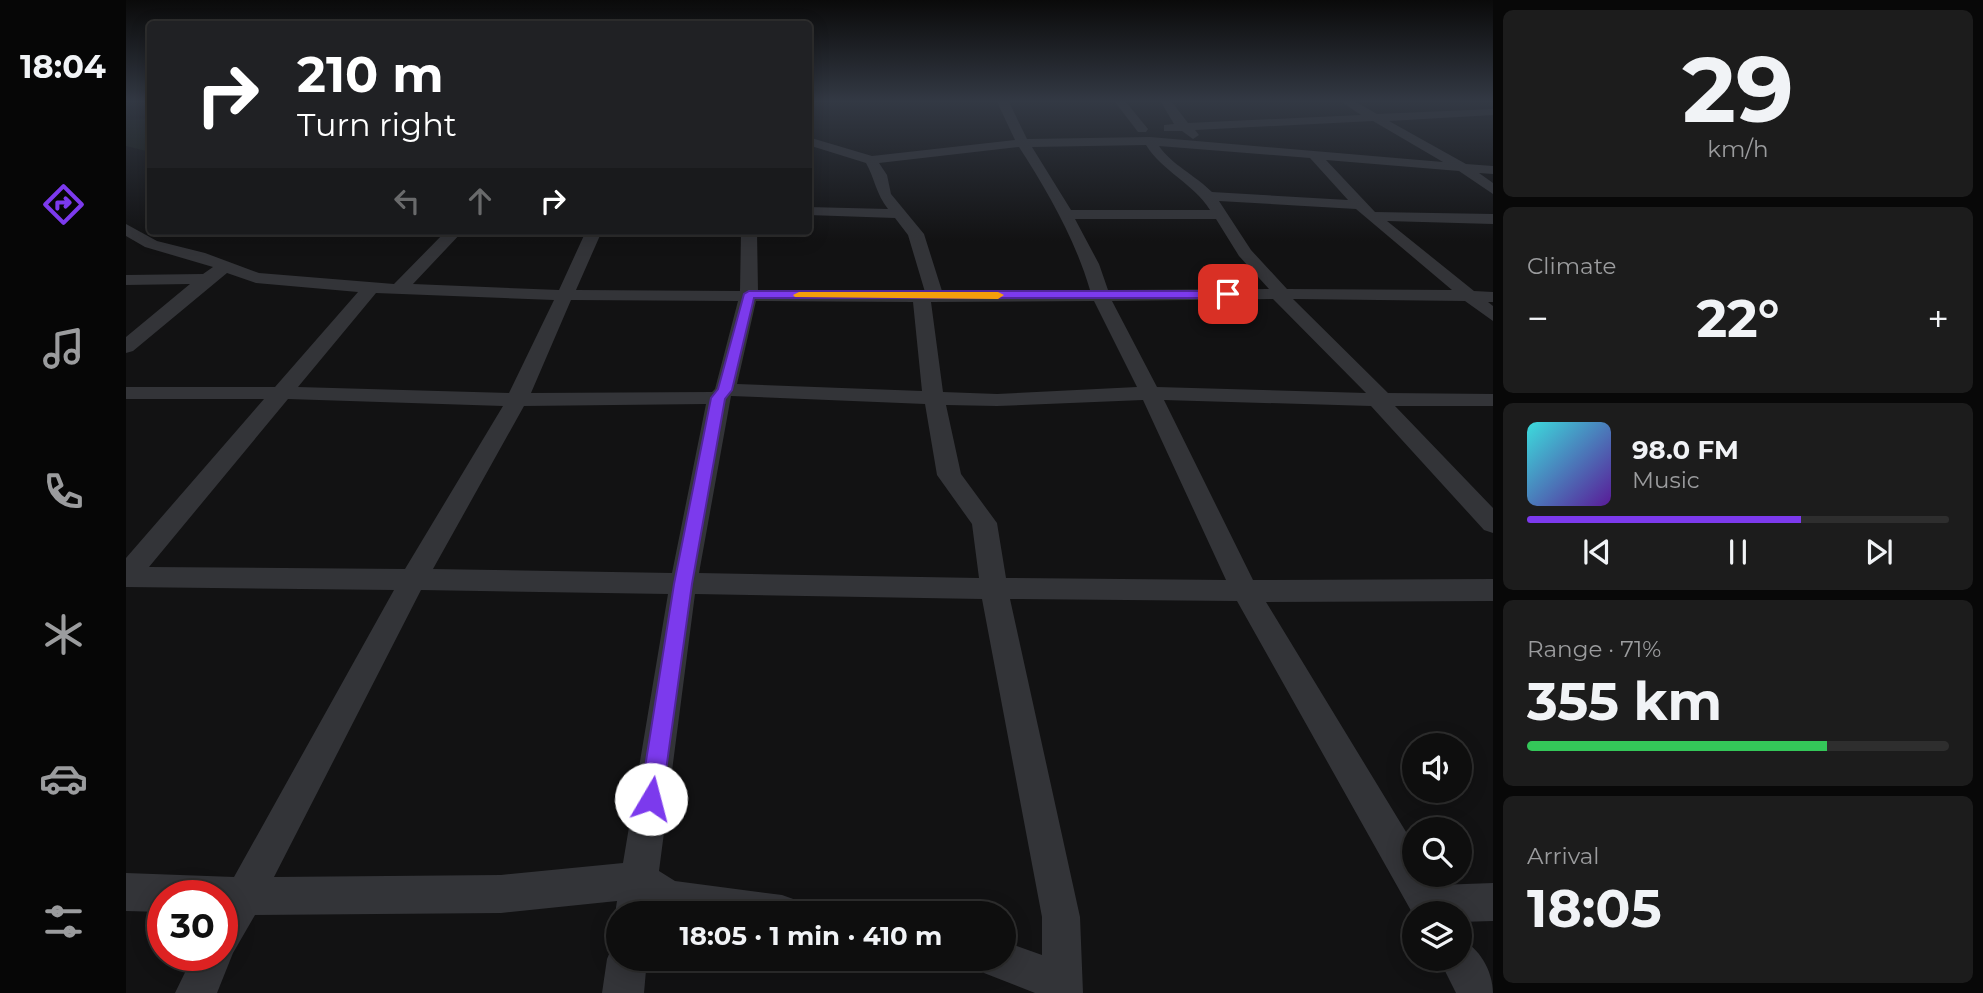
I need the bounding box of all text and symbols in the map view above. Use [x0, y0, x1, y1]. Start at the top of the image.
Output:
text: 29 [1682, 34, 1794, 145]
text: 210 m [297, 45, 444, 104]
text: 18:04 [20, 47, 106, 86]
icon: right [182, 49, 273, 140]
text: Turn right [297, 105, 457, 144]
text: km/h [1707, 135, 1769, 163]
icon: directions [39, 180, 88, 229]
icon: left [388, 182, 426, 220]
icon: ahead [461, 182, 499, 220]
icon: right [534, 182, 572, 220]
text: Climate [1527, 252, 1616, 280]
pin [1198, 264, 1258, 324]
icon: arrive [1209, 275, 1247, 313]
text: 22° [1696, 287, 1780, 350]
text: − [1527, 295, 1549, 342]
text: + [1927, 295, 1949, 342]
icon: music [39, 324, 88, 373]
text: 98.0 FM [1632, 434, 1739, 466]
text: Music [1632, 466, 1700, 494]
icon: phone [39, 467, 88, 516]
icon: previous [1578, 533, 1616, 571]
icon: pause [1719, 533, 1757, 571]
icon: next [1860, 533, 1898, 571]
icon: climate [39, 610, 88, 659]
text: Range · 71% [1527, 635, 1661, 663]
text: 355 km [1527, 670, 1722, 733]
map controls [1402, 733, 1472, 971]
button: sound [1402, 733, 1472, 803]
icon: car [39, 754, 88, 803]
position arrow [614, 762, 688, 836]
button: search [1402, 817, 1472, 887]
text: Arrival [1527, 842, 1600, 870]
text: 18:05 [1527, 877, 1662, 940]
speed limit sign: 30 [147, 880, 238, 971]
icon: filters [39, 897, 88, 946]
button: layers [1402, 901, 1472, 971]
text: 18:05 · 1 min · 410 m [680, 920, 942, 952]

